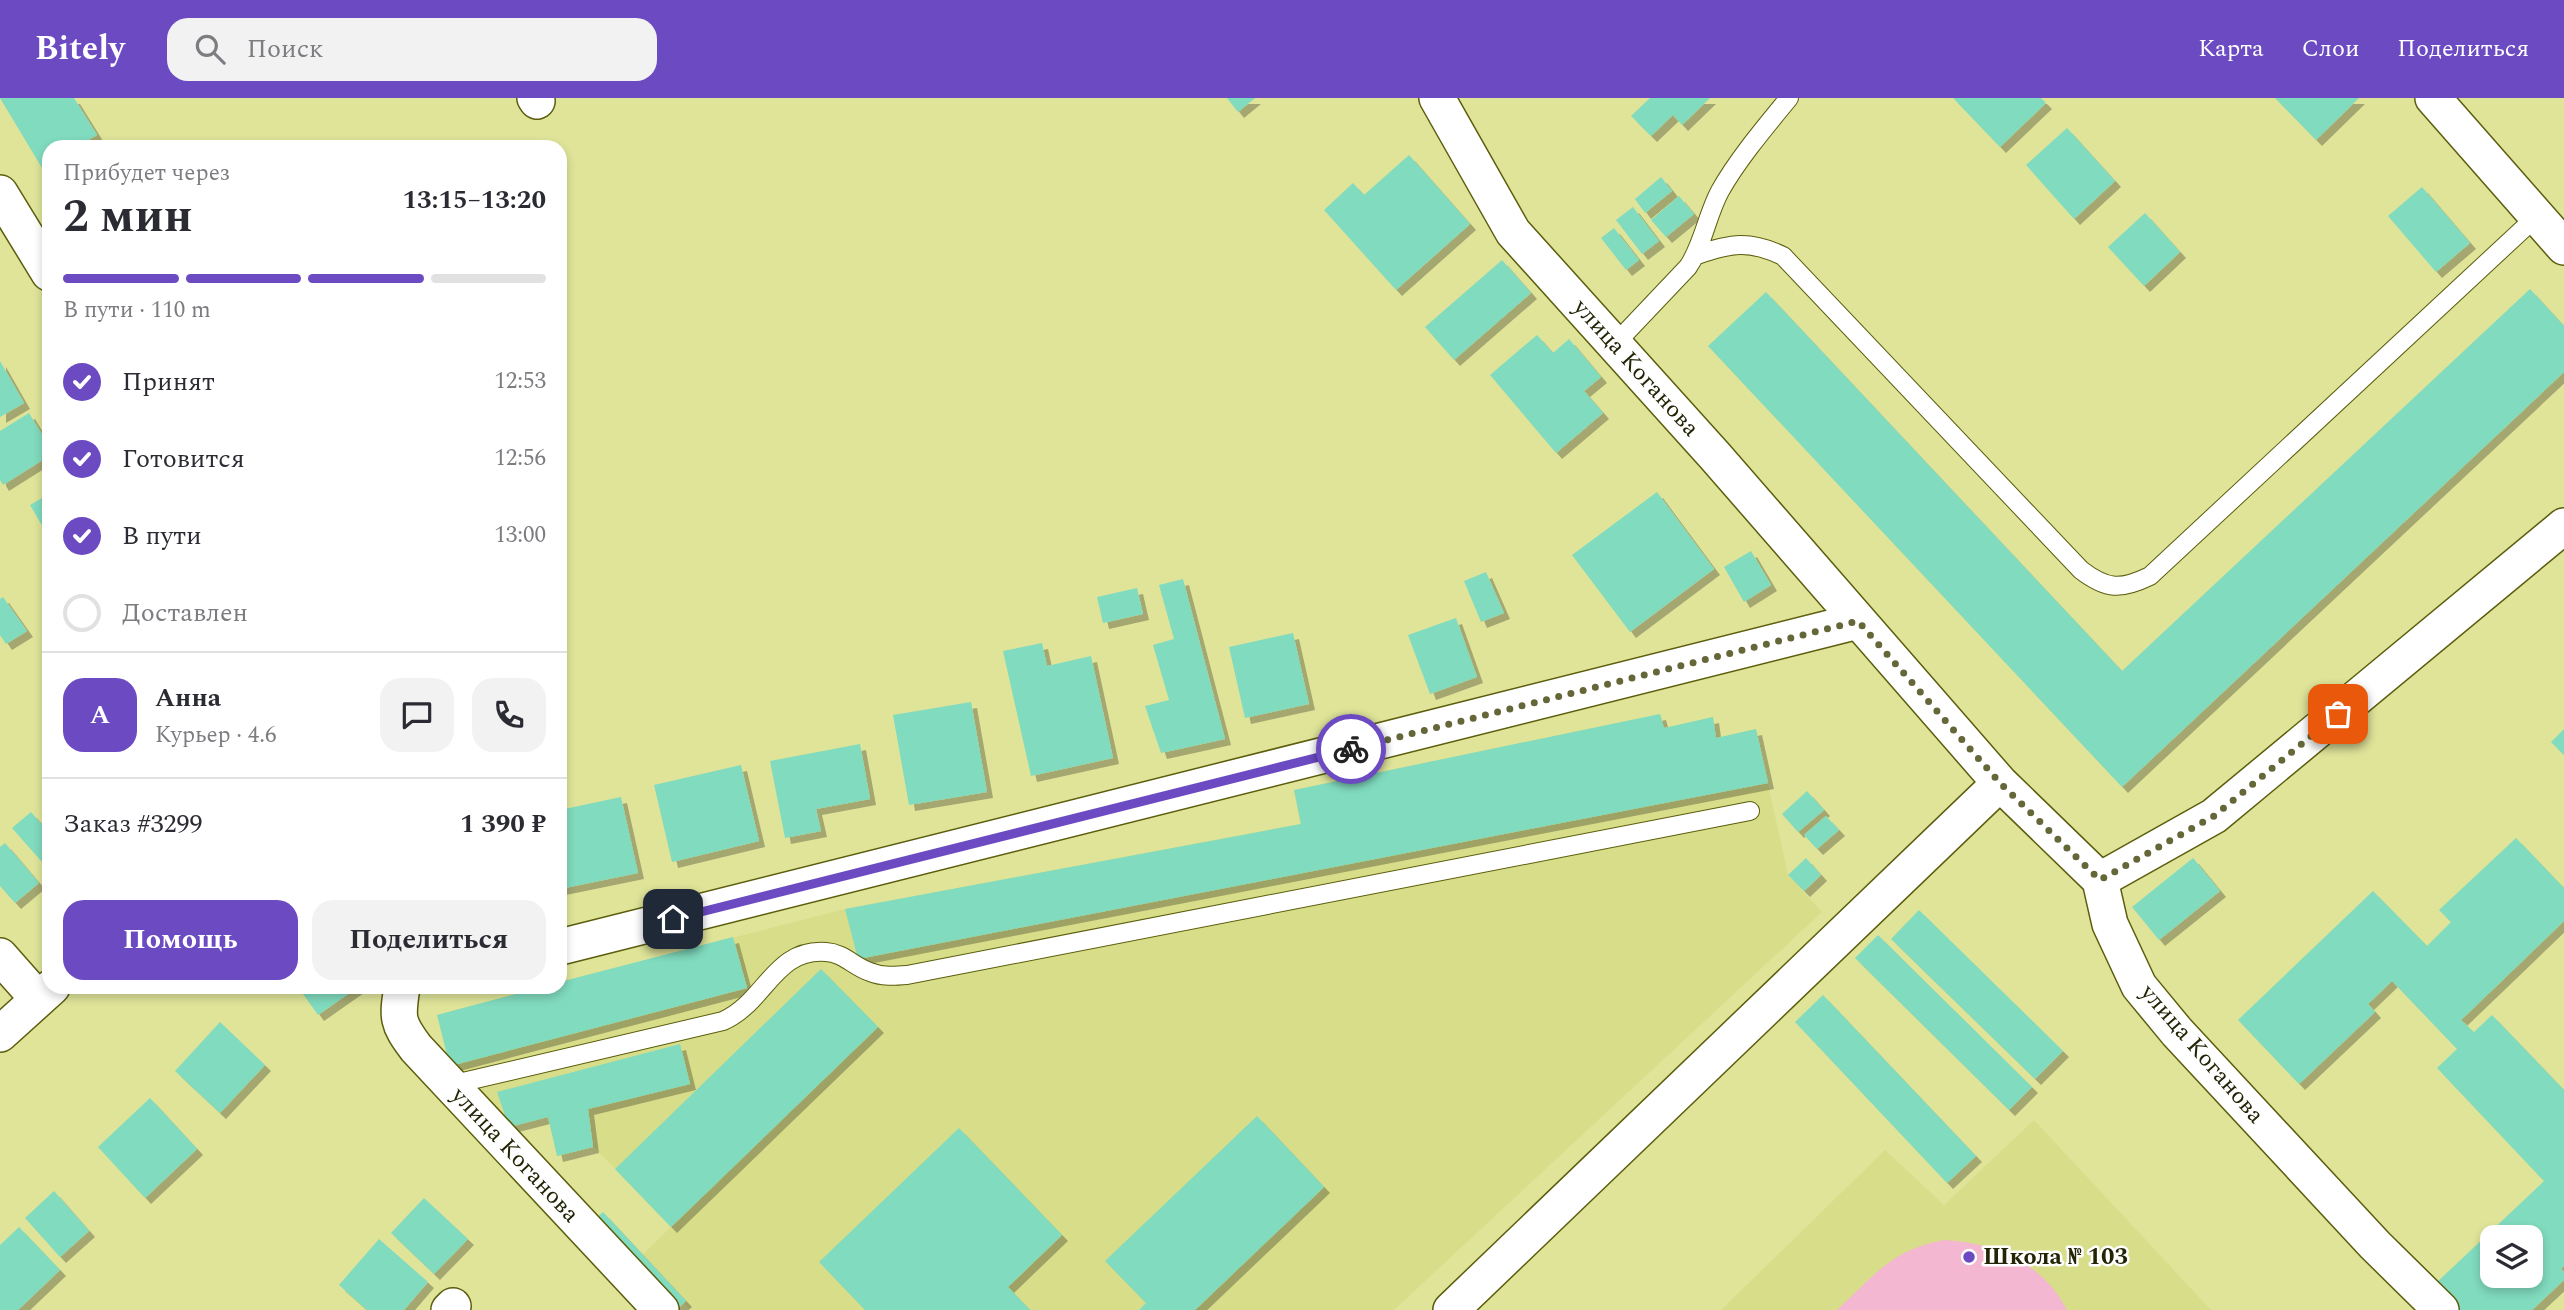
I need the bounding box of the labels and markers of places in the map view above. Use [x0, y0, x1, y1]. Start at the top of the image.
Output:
pin [2308, 684, 2368, 744]
pin [643, 889, 703, 949]
place label: Школа № 103 [1983, 1239, 2128, 1275]
marker: Школа № 103 [1961, 1249, 1977, 1265]

